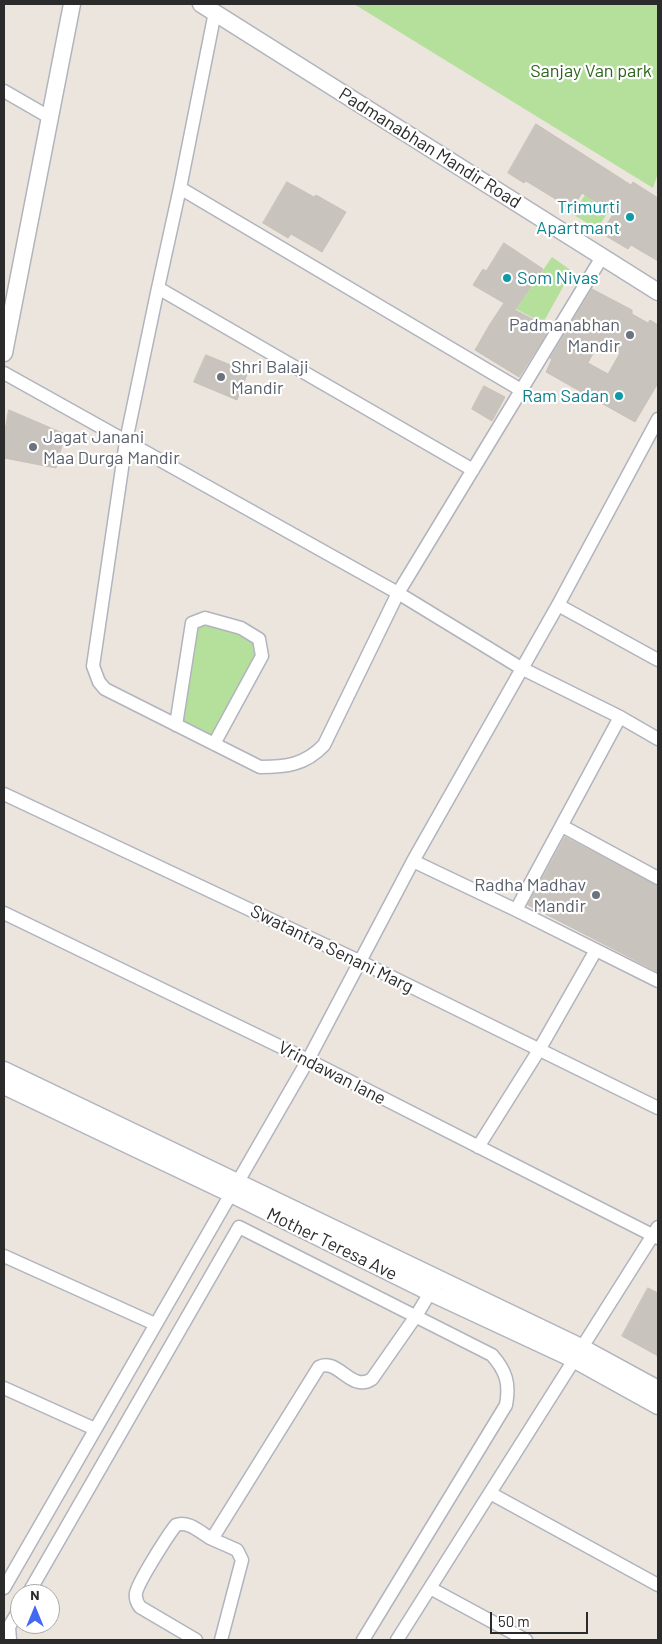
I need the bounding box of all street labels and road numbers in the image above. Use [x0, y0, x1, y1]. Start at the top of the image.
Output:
street label: Padmanabhan Mandir Road [335, 83, 525, 213]
street label: Swatantra Senani Marg [247, 900, 417, 998]
street label: Vrindawan lane [275, 1037, 389, 1109]
street label: Mother Teresa Ave [263, 1203, 401, 1285]

